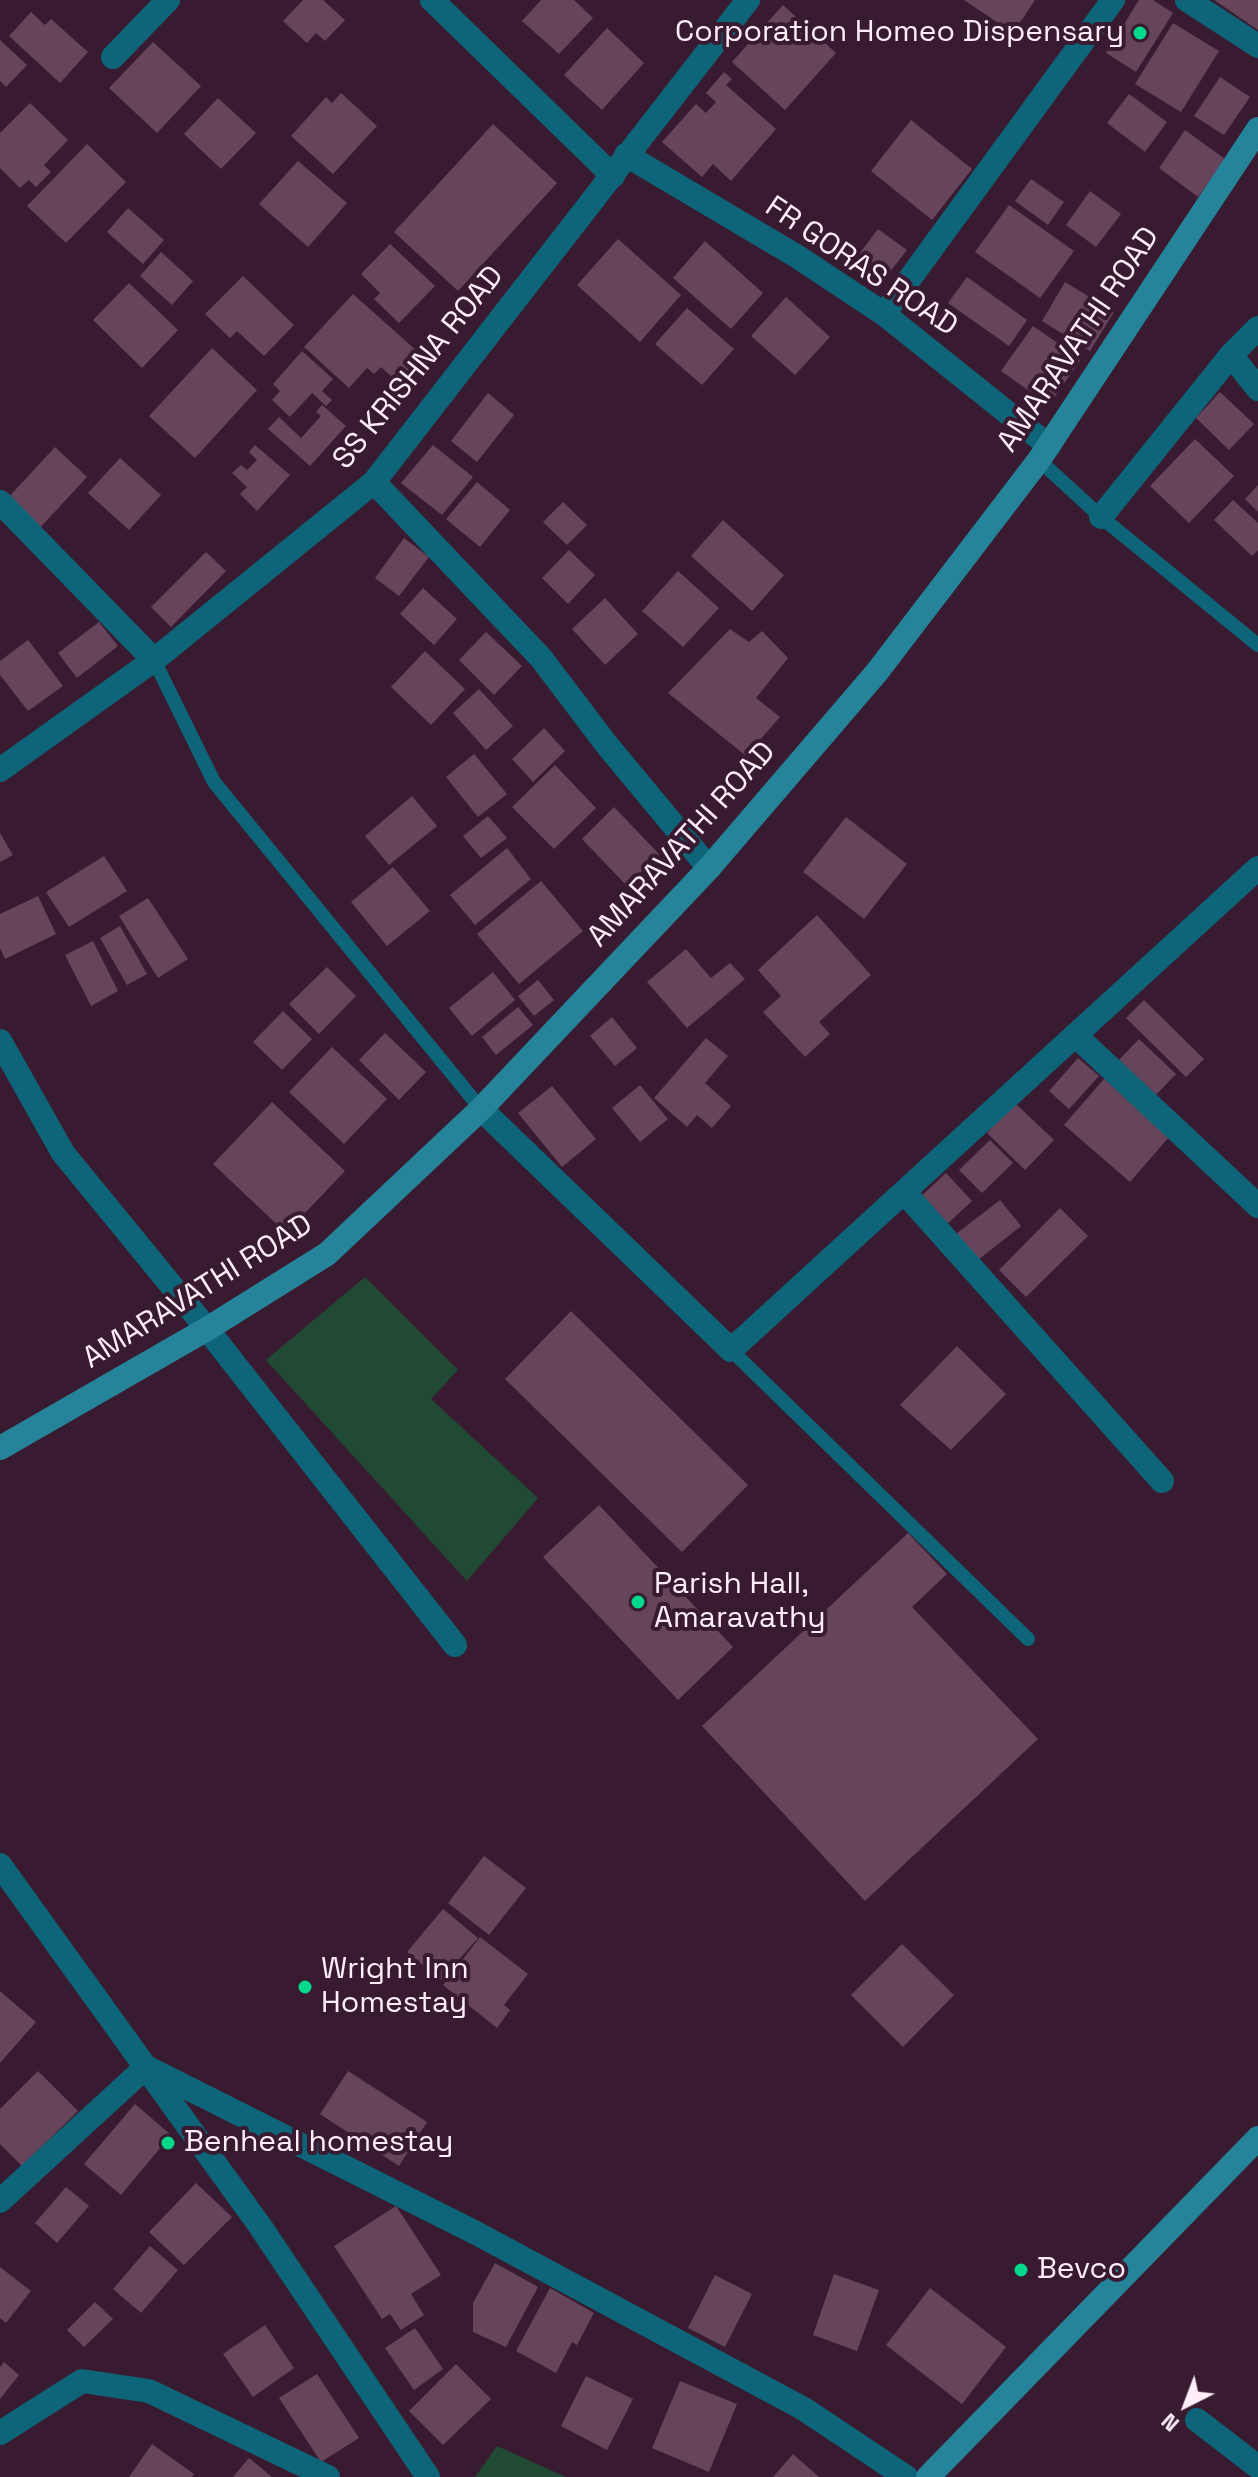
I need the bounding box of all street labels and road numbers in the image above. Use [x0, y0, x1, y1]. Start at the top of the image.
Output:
street label: FR GORAS ROAD [758, 189, 964, 345]
street label: AMARAVATHI ROAD [990, 221, 1168, 459]
street label: SS KRISHNA ROAD [326, 259, 512, 477]
street label: AMARAVATHI ROAD [580, 735, 784, 955]
street label: AMARAVATHI ROAD [77, 1207, 319, 1377]

